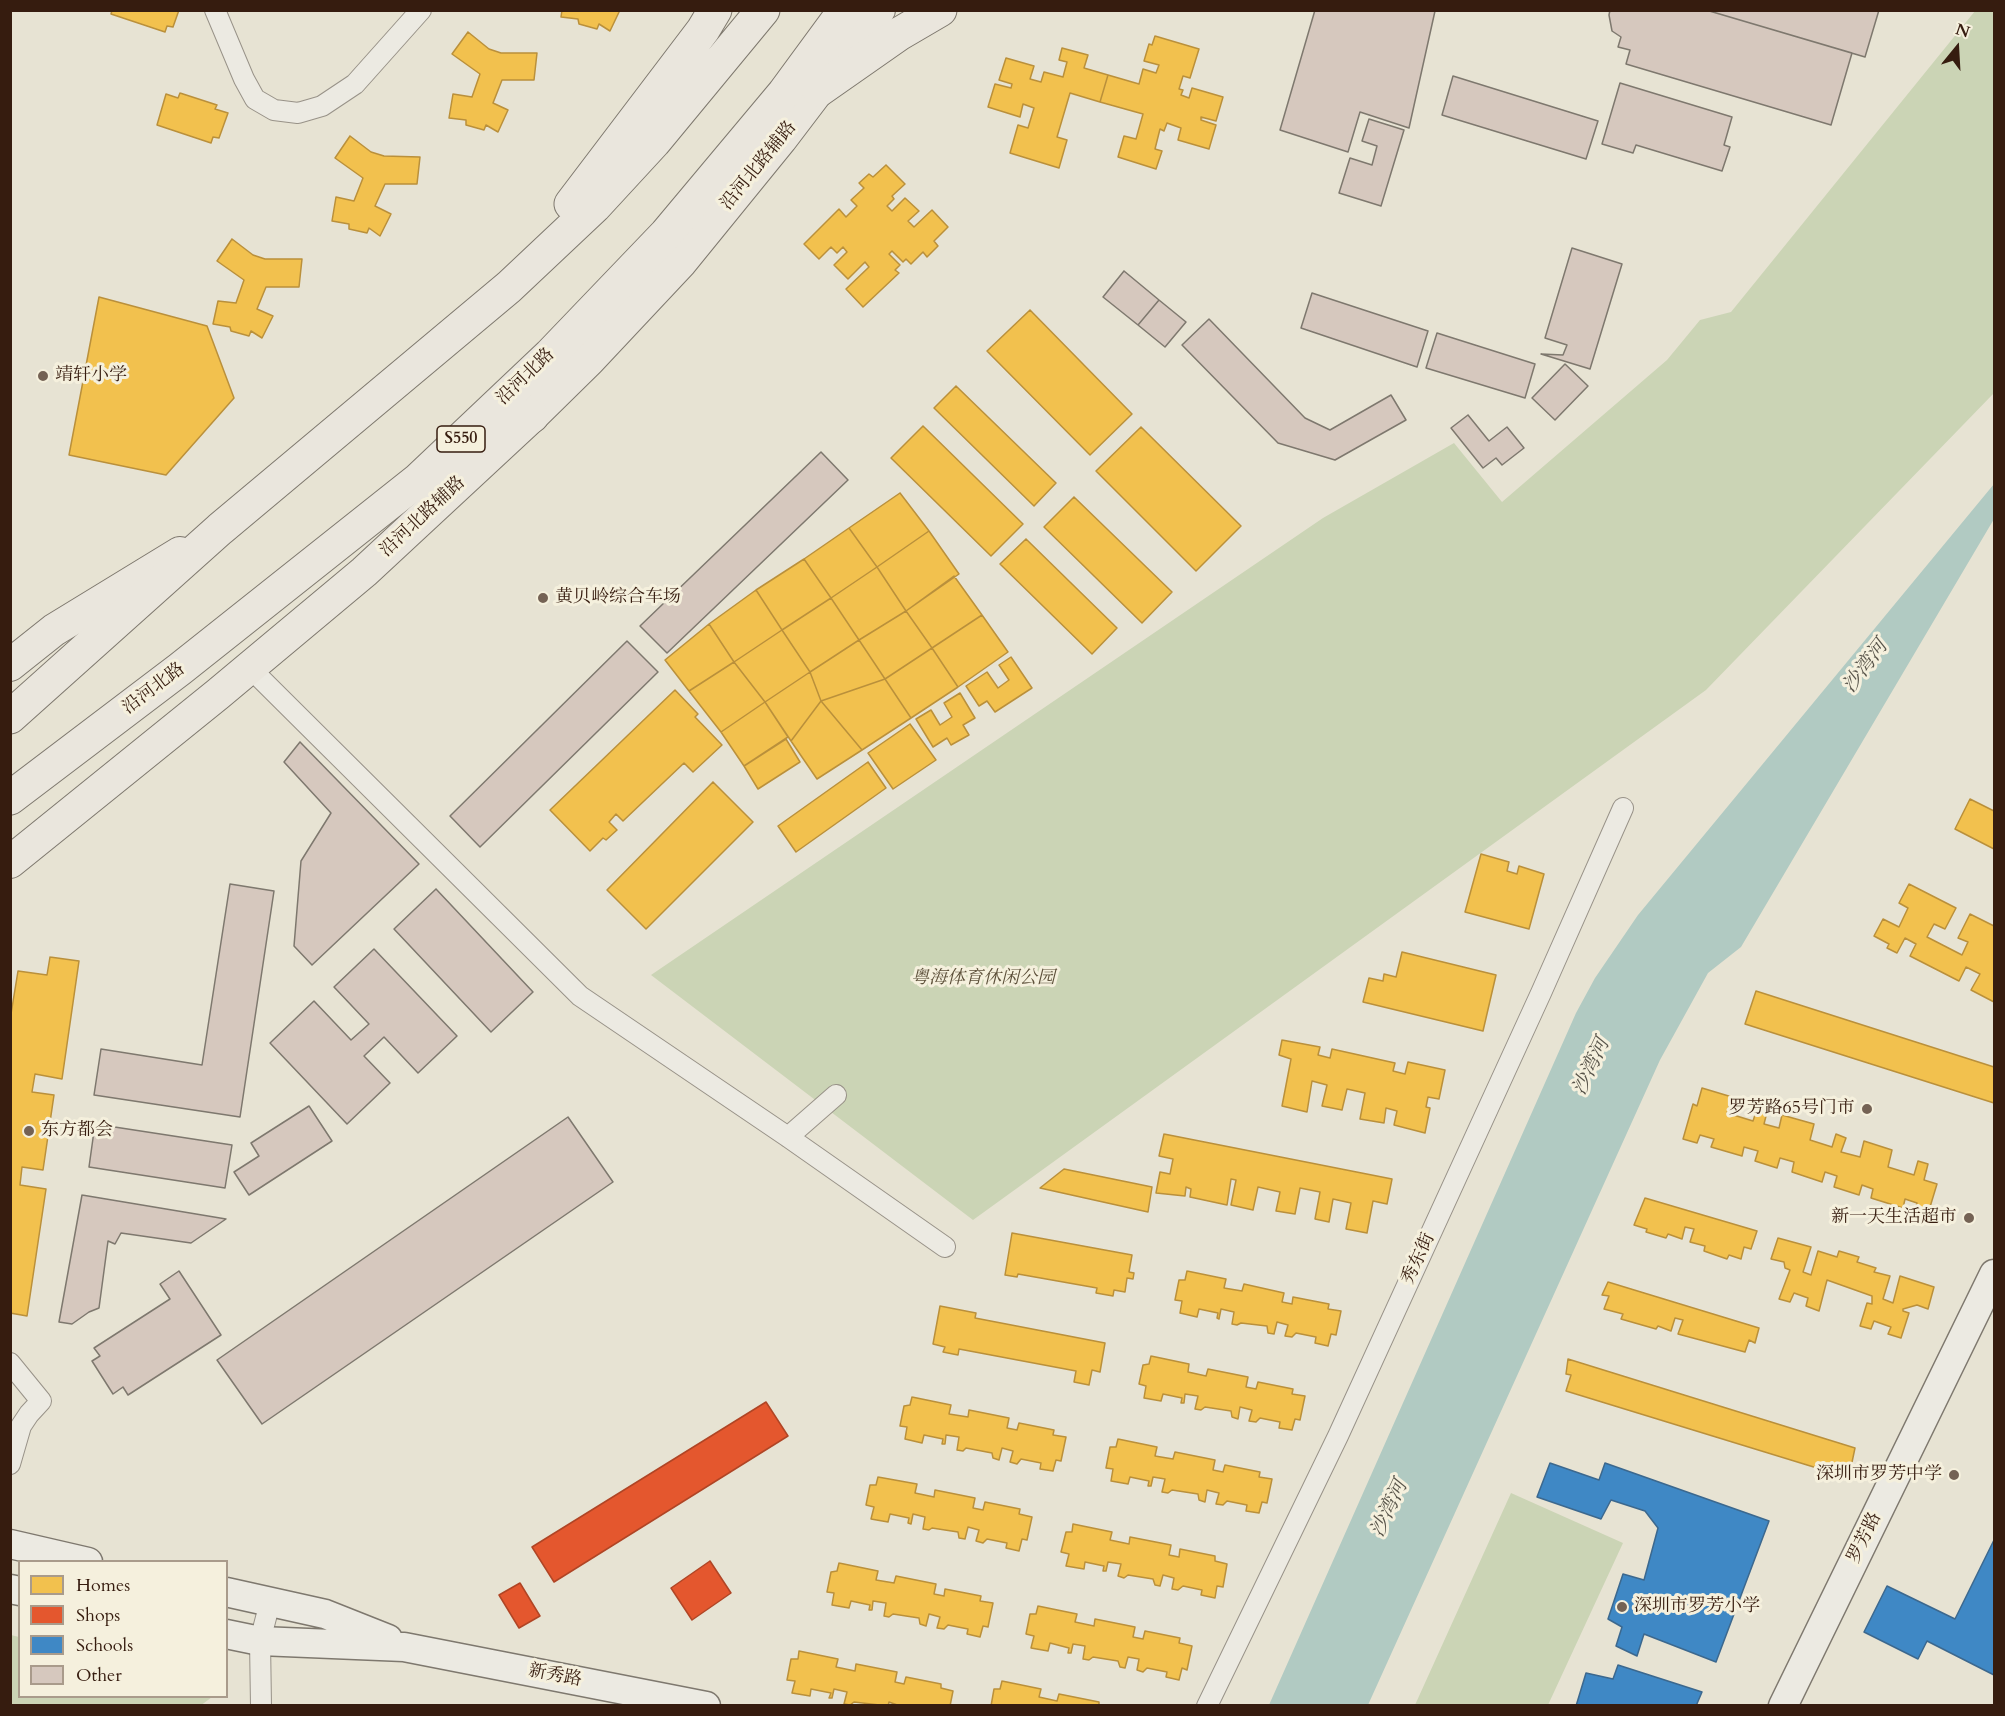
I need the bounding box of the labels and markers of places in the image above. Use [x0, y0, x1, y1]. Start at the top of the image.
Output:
place label: 靖轩小学 [55, 365, 127, 387]
marker: 靖轩小学 [36, 369, 50, 383]
place label: 黄贝岭综合车场 [555, 587, 681, 609]
marker: 黄贝岭综合车场 [536, 591, 550, 605]
place label: 罗芳路65号门市 [1729, 1098, 1855, 1120]
marker: 罗芳路65号门市 [1860, 1102, 1874, 1116]
place label: 东方都会 [41, 1120, 113, 1142]
marker: 东方都会 [22, 1124, 36, 1138]
place label: 新一天生活超市 [1831, 1207, 1957, 1229]
marker: 新一天生活超市 [1962, 1211, 1976, 1225]
place label: 深圳市罗芳中学 [1816, 1464, 1942, 1486]
marker: 深圳市罗芳中学 [1947, 1468, 1961, 1482]
place label: 深圳市罗芳小学 [1634, 1596, 1760, 1618]
marker: 深圳市罗芳小学 [1615, 1600, 1629, 1614]

